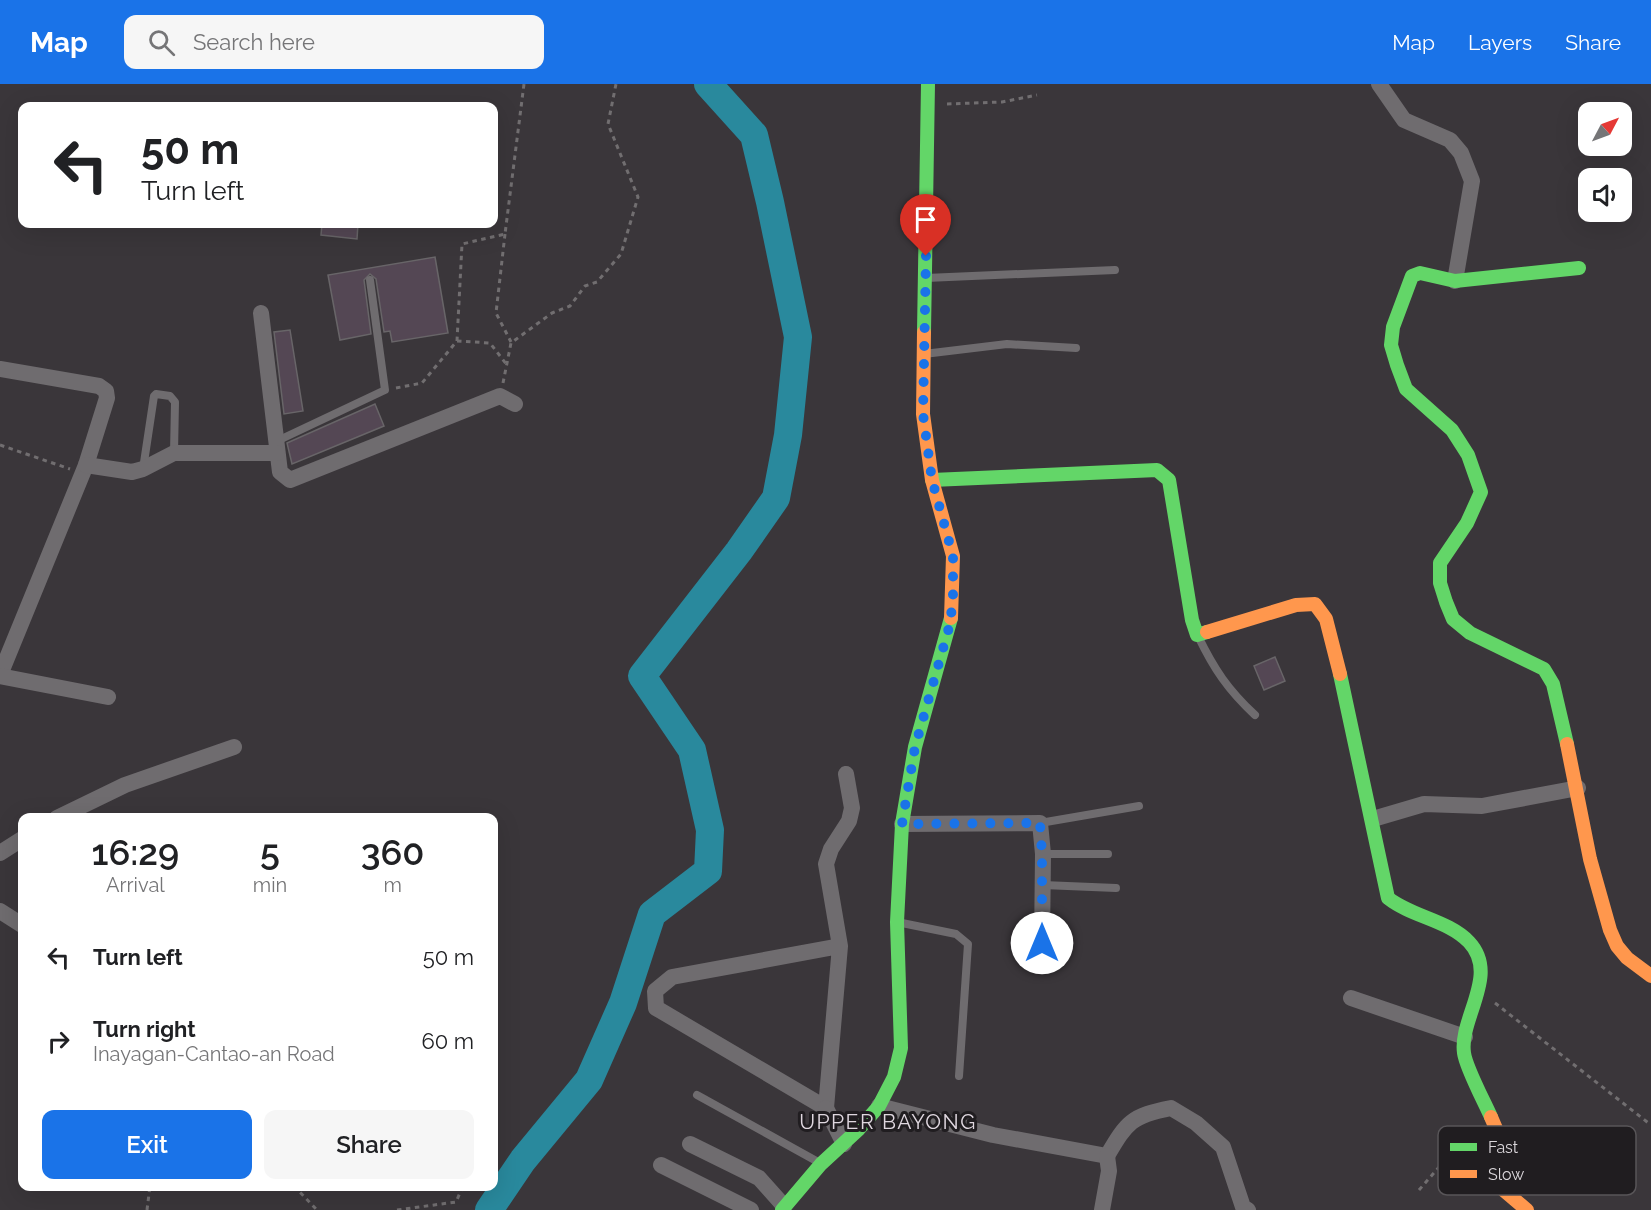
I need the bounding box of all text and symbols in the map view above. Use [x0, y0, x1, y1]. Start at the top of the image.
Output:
search box [124, 15, 544, 69]
text: Map [30, 26, 88, 59]
icon: search [145, 26, 178, 59]
text: Search here [193, 29, 315, 55]
text: Map [1392, 30, 1435, 55]
text: Layers [1468, 30, 1532, 55]
text: Share [1565, 30, 1621, 55]
north arrow [1578, 102, 1632, 156]
map controls [1578, 102, 1632, 222]
text: 50 m [141, 125, 239, 174]
icon: left [42, 126, 120, 204]
button: sound [1578, 168, 1632, 222]
text: Turn left [141, 175, 244, 206]
pin [900, 194, 951, 256]
icon: arrive [909, 203, 942, 236]
text: 16:29 [92, 831, 179, 873]
text: 5 [260, 831, 280, 873]
text: 360 [361, 831, 424, 873]
text: Arrival [106, 873, 165, 897]
text: min [253, 873, 287, 897]
text: m [383, 873, 402, 897]
position arrow [1010, 911, 1074, 975]
icon: left [42, 941, 75, 974]
text: Turn left [93, 944, 183, 970]
text: 50 m [423, 944, 474, 970]
text: Turn right [93, 1016, 196, 1042]
icon: right [42, 1025, 75, 1058]
text: 60 m [421, 1028, 474, 1054]
text: Inayagan-Cantao-an Road [93, 1042, 335, 1066]
district label: UPPER BAYONG [799, 1109, 977, 1134]
button: Exit [42, 1110, 252, 1179]
button: Share [264, 1110, 474, 1179]
legend [1438, 1126, 1636, 1195]
text: Fast [1488, 1138, 1519, 1157]
text: Slow [1488, 1165, 1524, 1184]

